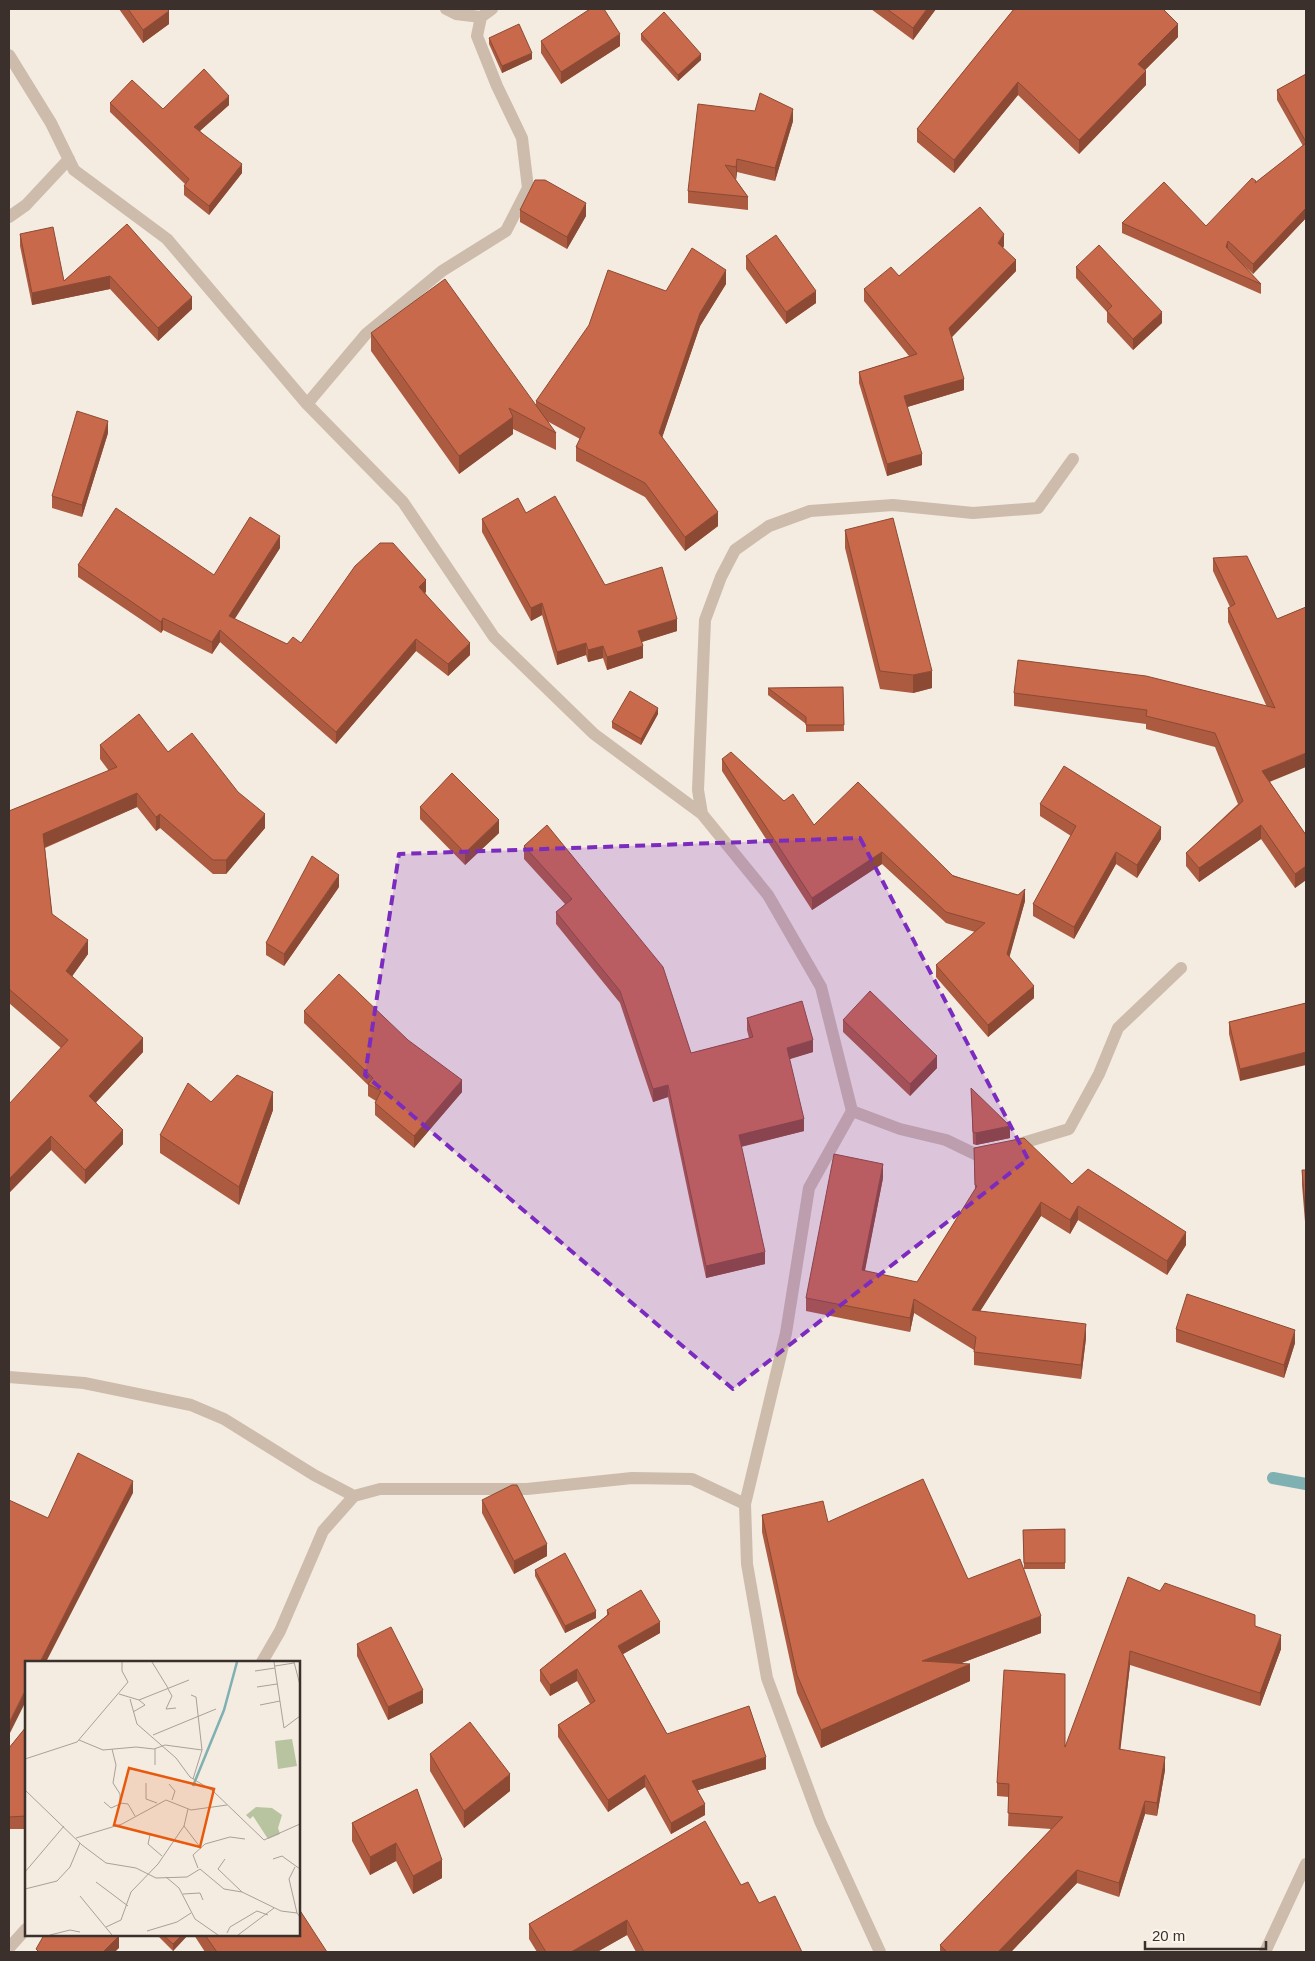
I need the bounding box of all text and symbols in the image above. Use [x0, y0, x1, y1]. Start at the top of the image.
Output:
inset map [25, 1661, 300, 1936]
scale bar [1145, 1918, 1266, 1950]
text: 20 m [1152, 1927, 1185, 1944]

